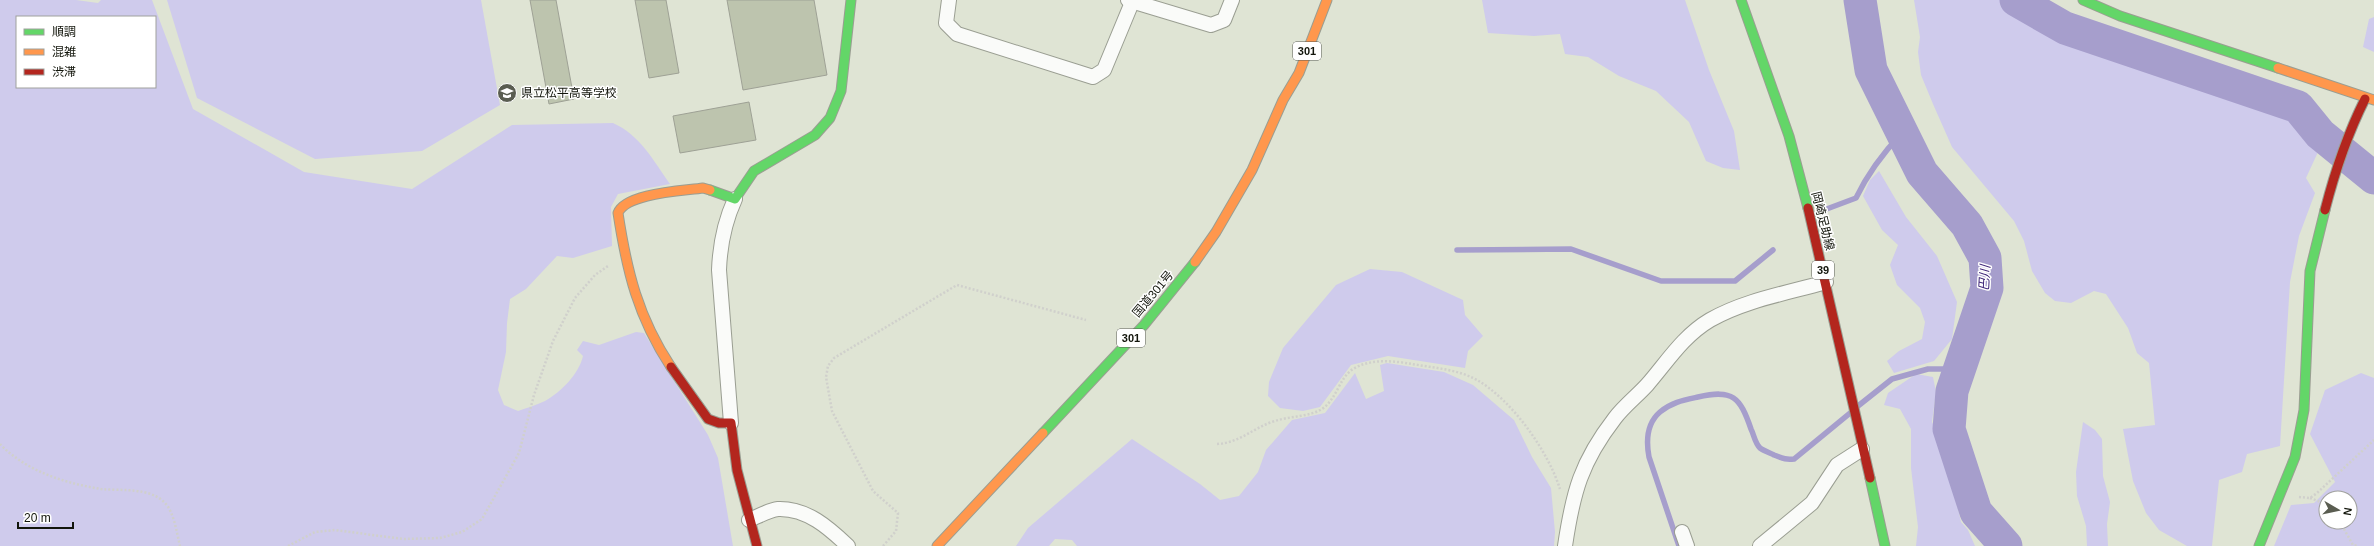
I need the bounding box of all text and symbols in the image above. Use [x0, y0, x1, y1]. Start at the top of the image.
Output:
legend [16, 16, 156, 88]
text: 順調 [52, 25, 76, 39]
road number: 301 [1293, 42, 1321, 60]
text: 混雑 [52, 45, 76, 59]
text: 渋滞 [52, 65, 76, 79]
school or university icon: 県立松平高等学校 [496, 82, 518, 104]
place label: 県立松平高等学校 [521, 86, 617, 100]
street label: 岡崎足助線 [1809, 190, 1837, 252]
road number: 39 [1812, 261, 1834, 279]
water label: 巴川 [1976, 263, 1993, 291]
street label: 国道301号 [1130, 268, 1176, 320]
road number: 301 [1117, 329, 1145, 347]
north arrow [2318, 490, 2358, 530]
scale bar [18, 504, 73, 530]
text: N [2341, 507, 2354, 516]
text: 20 m [24, 511, 51, 525]

